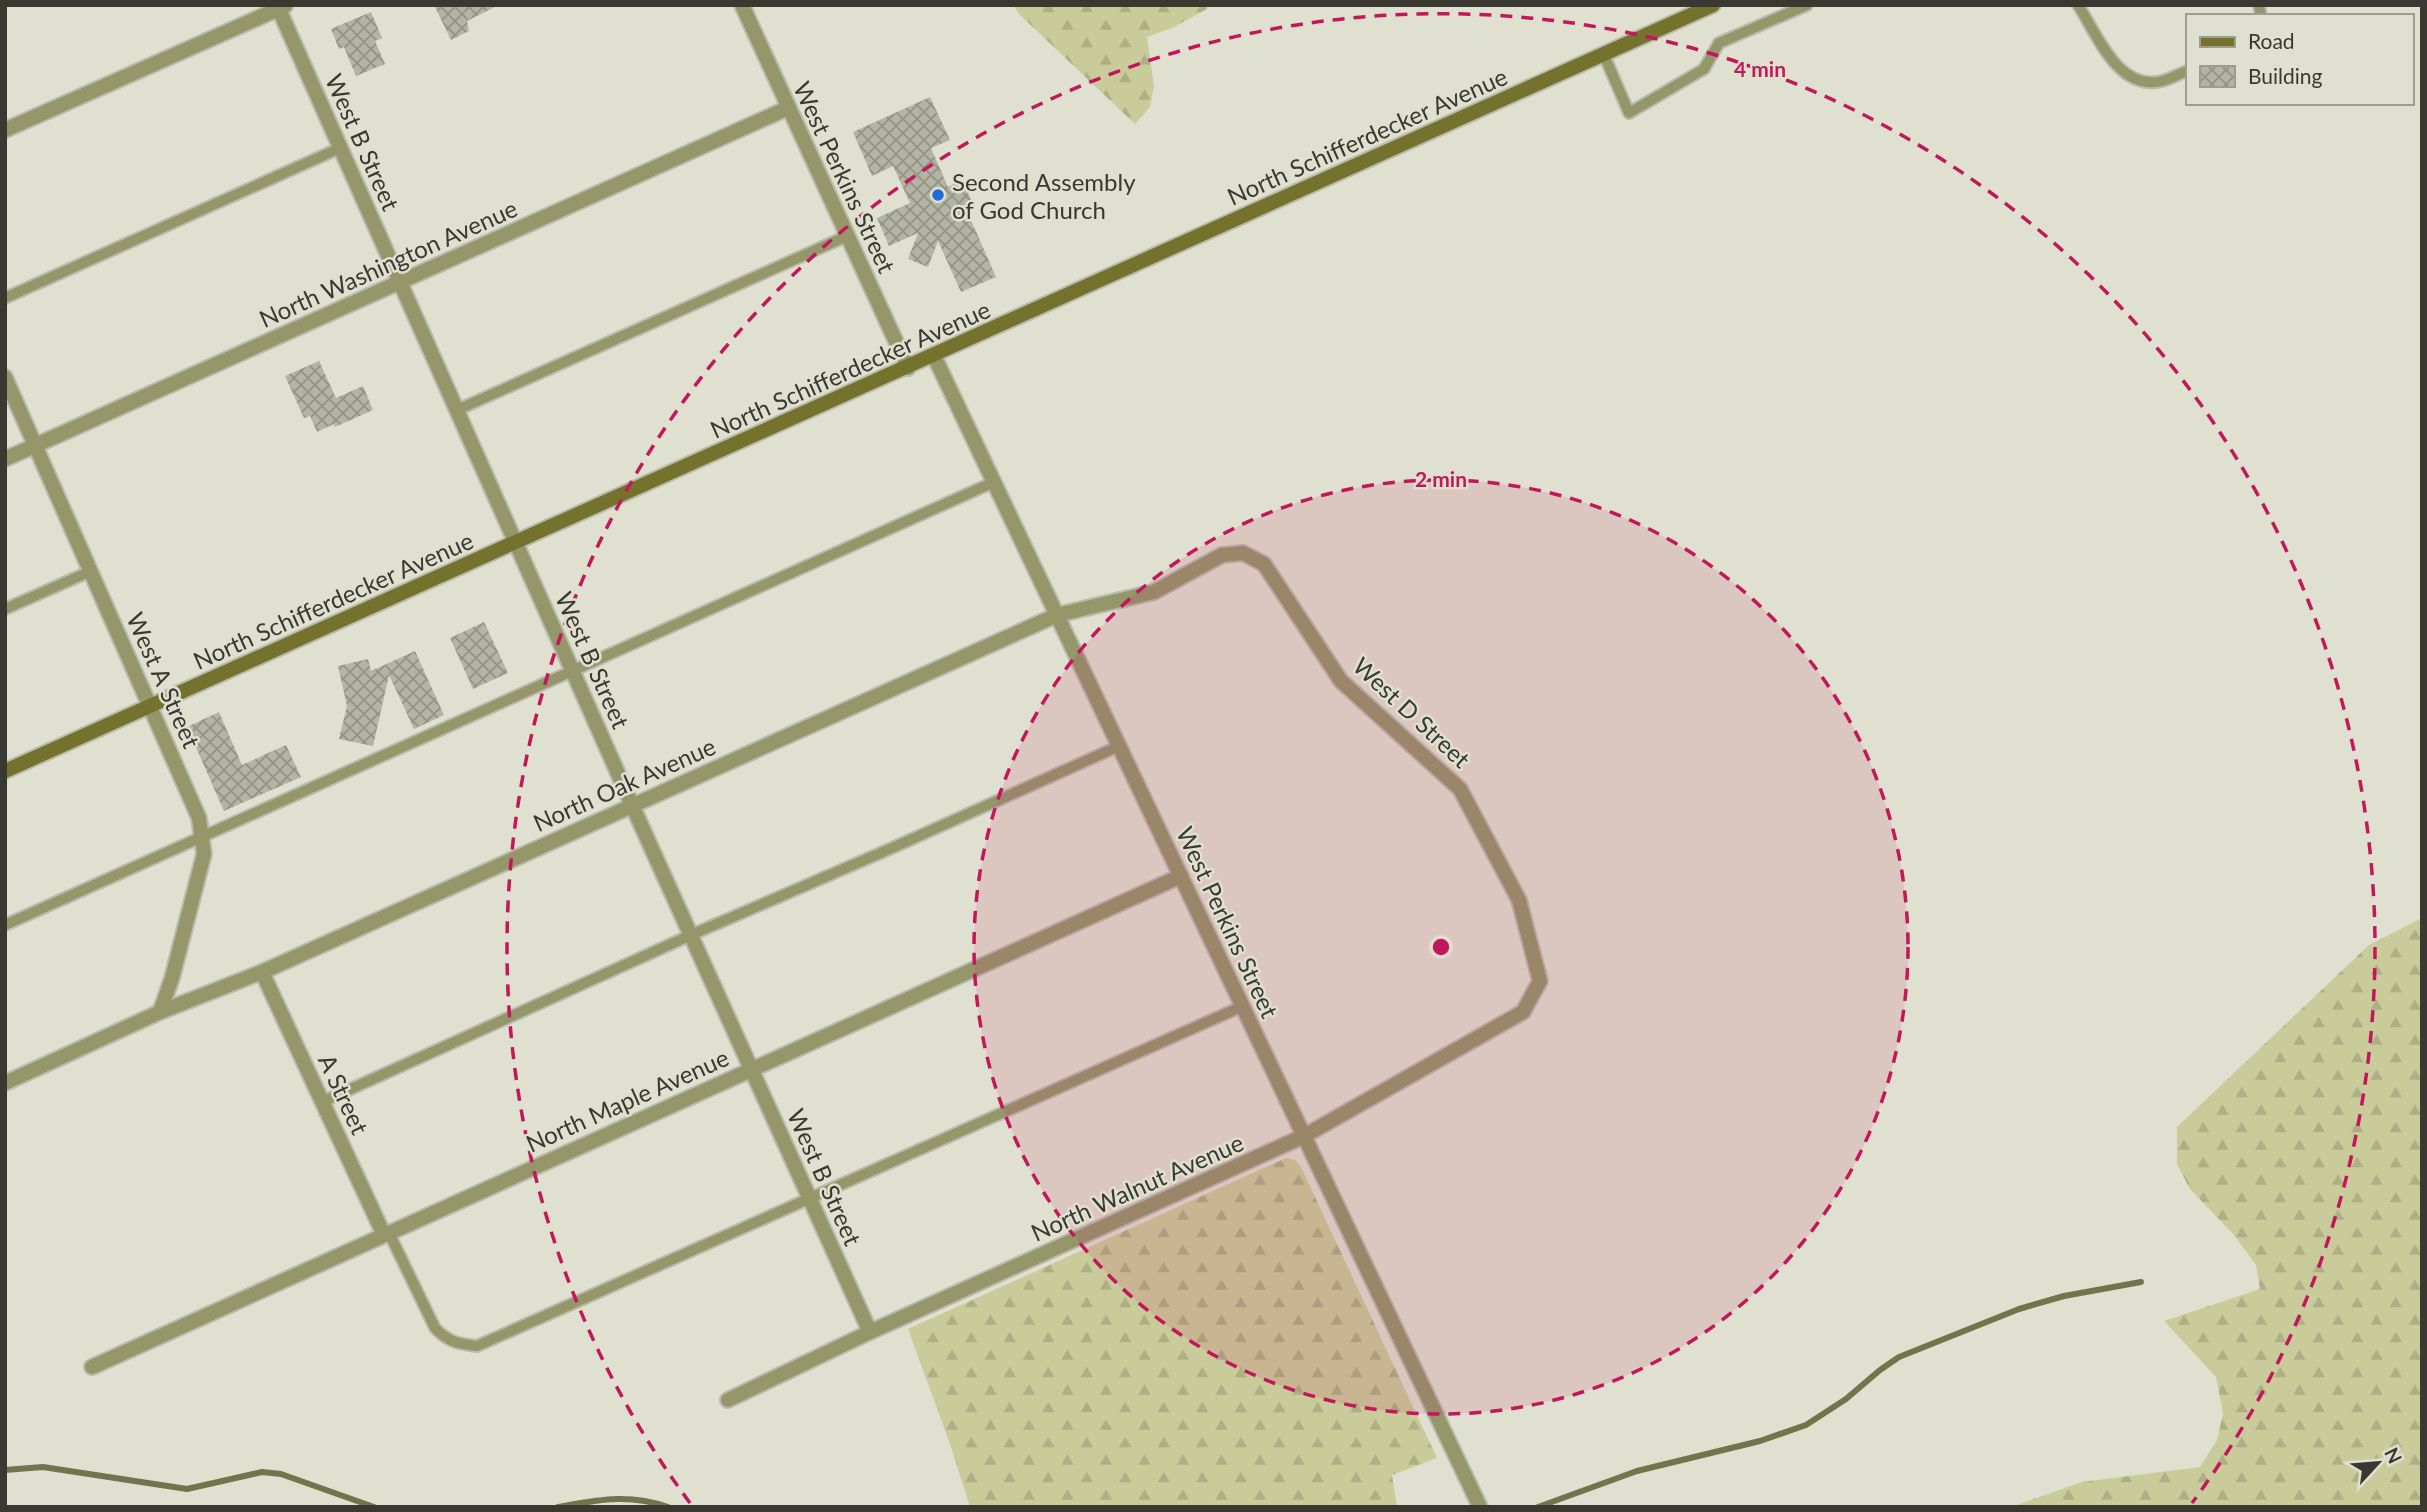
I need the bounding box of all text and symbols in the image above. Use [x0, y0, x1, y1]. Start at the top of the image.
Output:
legend [2186, 14, 2413, 105]
text: Road [2248, 28, 2295, 53]
text: 4 min [1734, 56, 1786, 81]
street label: North Schifferdecker Avenue [1223, 61, 1511, 211]
text: Building [2248, 63, 2323, 88]
street label: West B Street [320, 69, 406, 215]
street label: West Perkins Street [788, 77, 902, 278]
place label: Second Assembly of God Church [952, 167, 1136, 224]
marker: Second Assembly of God Church [930, 187, 946, 203]
street label: North Washington Avenue [255, 193, 521, 333]
street label: North Schifferdecker Avenue [706, 294, 994, 444]
text: 2 min [1415, 466, 1467, 491]
street label: North Schifferdecker Avenue [189, 525, 477, 675]
street label: West B Street [550, 587, 636, 733]
street label: West A Street [121, 608, 207, 753]
street label: West D Street [1348, 651, 1477, 774]
street label: North Oak Avenue [528, 731, 720, 837]
street label: West Perkins Street [1171, 822, 1285, 1023]
centre of rings [1429, 935, 1453, 959]
street label: North Maple Avenue [521, 1042, 733, 1158]
street label: A Street [313, 1049, 375, 1139]
street label: West B Street [782, 1104, 868, 1250]
street label: North Walnut Avenue [1026, 1127, 1248, 1247]
north arrow [2343, 1428, 2413, 1498]
text: N [2380, 1444, 2407, 1467]

